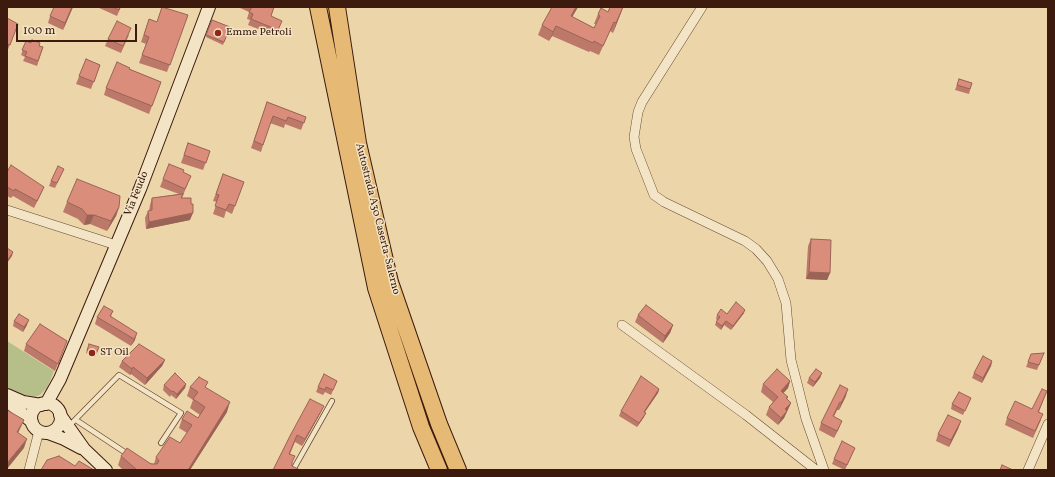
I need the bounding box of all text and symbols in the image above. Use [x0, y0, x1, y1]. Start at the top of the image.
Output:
scale bar [18, 16, 139, 42]
text: 100 m [23, 23, 55, 39]
place label: Emme Petroli [226, 26, 292, 40]
marker: Emme Petroli [213, 28, 223, 38]
street label: Autostrada A30 Caserta-Salerno [352, 142, 402, 296]
street label: Via Feudo [122, 170, 152, 218]
place label: ST Oil [100, 346, 129, 360]
marker: ST Oil [87, 348, 97, 358]

